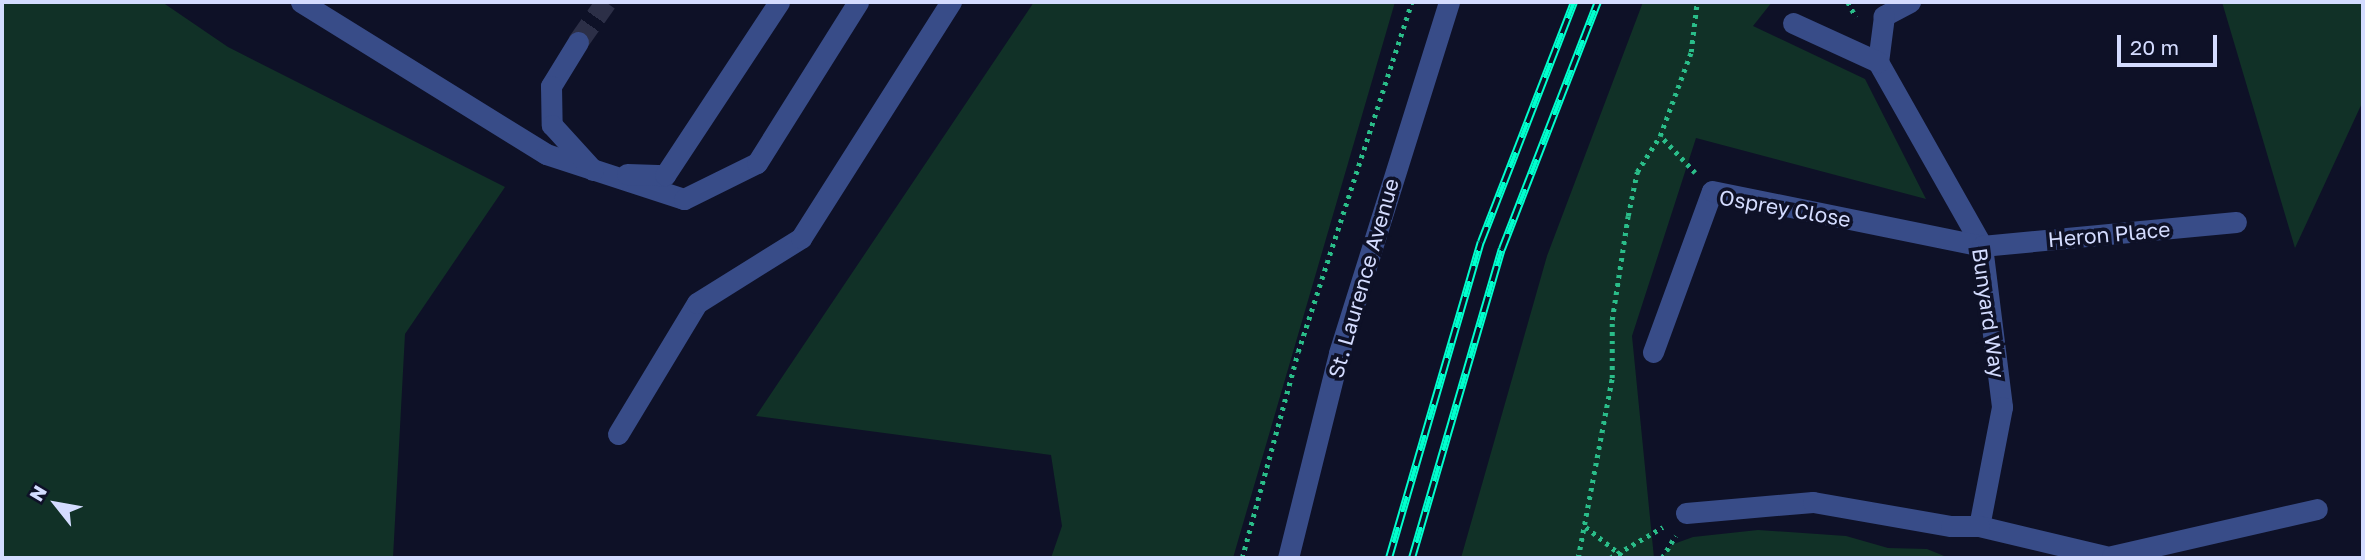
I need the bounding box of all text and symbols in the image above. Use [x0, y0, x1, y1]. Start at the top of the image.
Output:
scale bar [2120, 21, 2220, 65]
text: 20 m [2130, 34, 2179, 60]
street label: St. Laurence Avenue [1322, 175, 1404, 381]
street label: Osprey Close [1717, 184, 1853, 232]
street label: Heron Place [2047, 216, 2171, 252]
street label: Bunyard Way [1967, 246, 2011, 380]
north arrow [21, 469, 91, 539]
text: N [24, 481, 51, 505]

